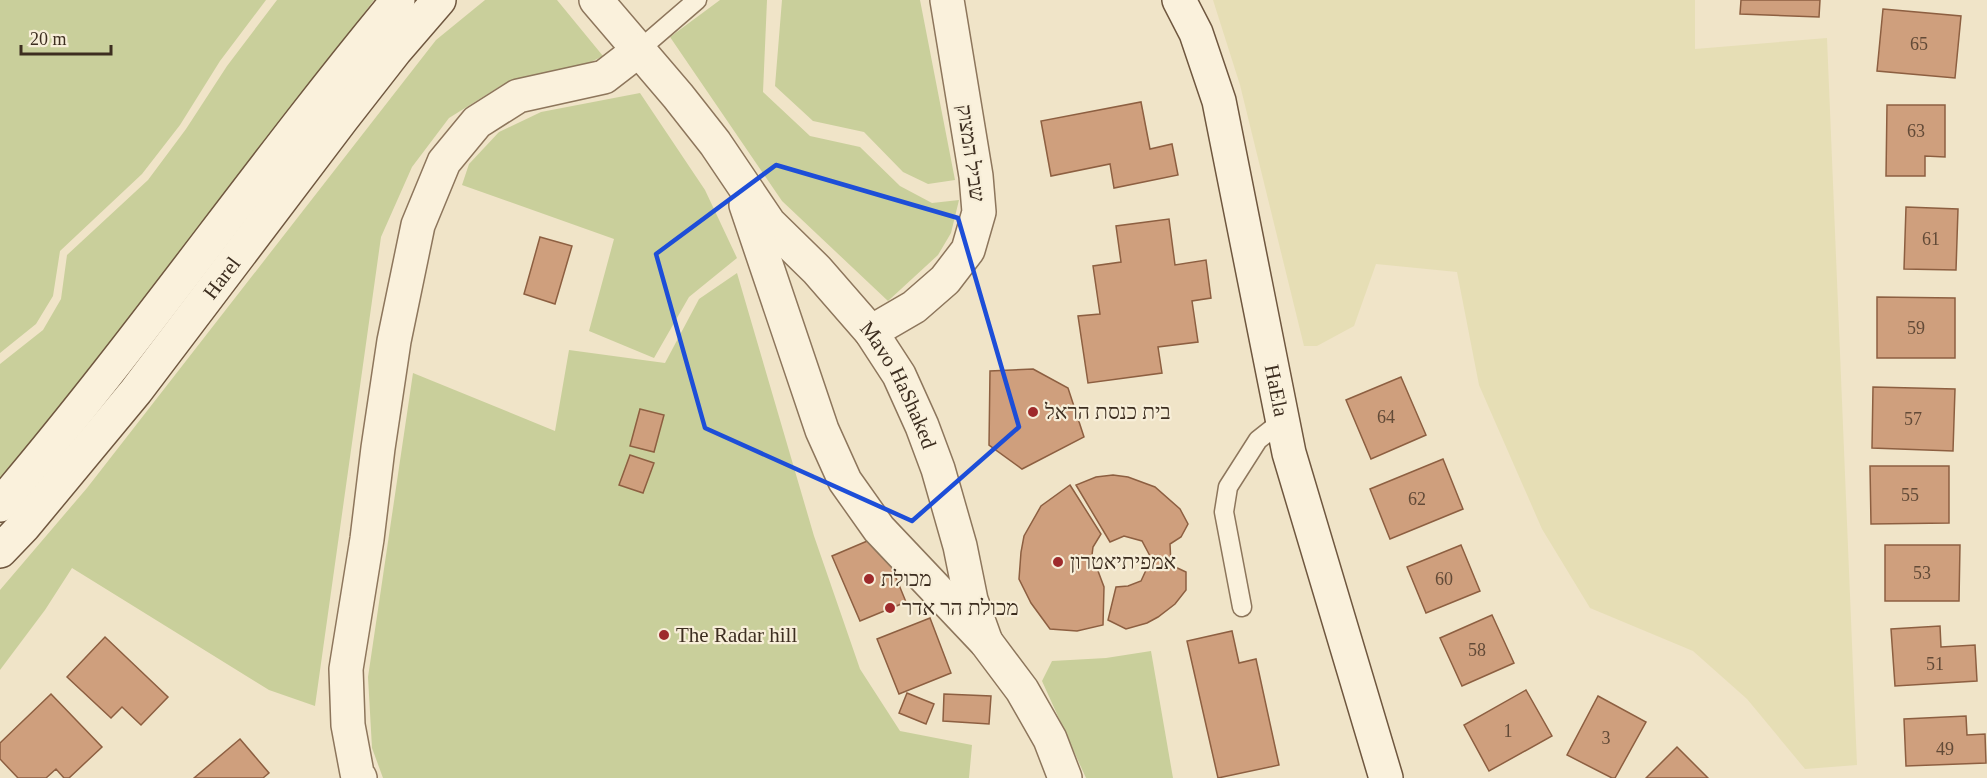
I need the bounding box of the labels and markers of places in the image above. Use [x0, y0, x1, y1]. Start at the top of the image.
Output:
place label: בית כנסת הראל [1044, 400, 1171, 424]
marker: בית כנסת הראל [1026, 405, 1040, 419]
place label: אמפיתיאטרון [1070, 550, 1176, 574]
marker: אמפיתיאטרון [1051, 555, 1065, 569]
place label: מכולת [881, 567, 932, 591]
marker: מכולת [862, 572, 876, 586]
place label: מכולת הר אדר [902, 596, 1019, 620]
marker: מכולת הר אדר [883, 601, 897, 615]
place label: The Radar hill [676, 623, 797, 647]
marker: The Radar hill [657, 628, 671, 642]

